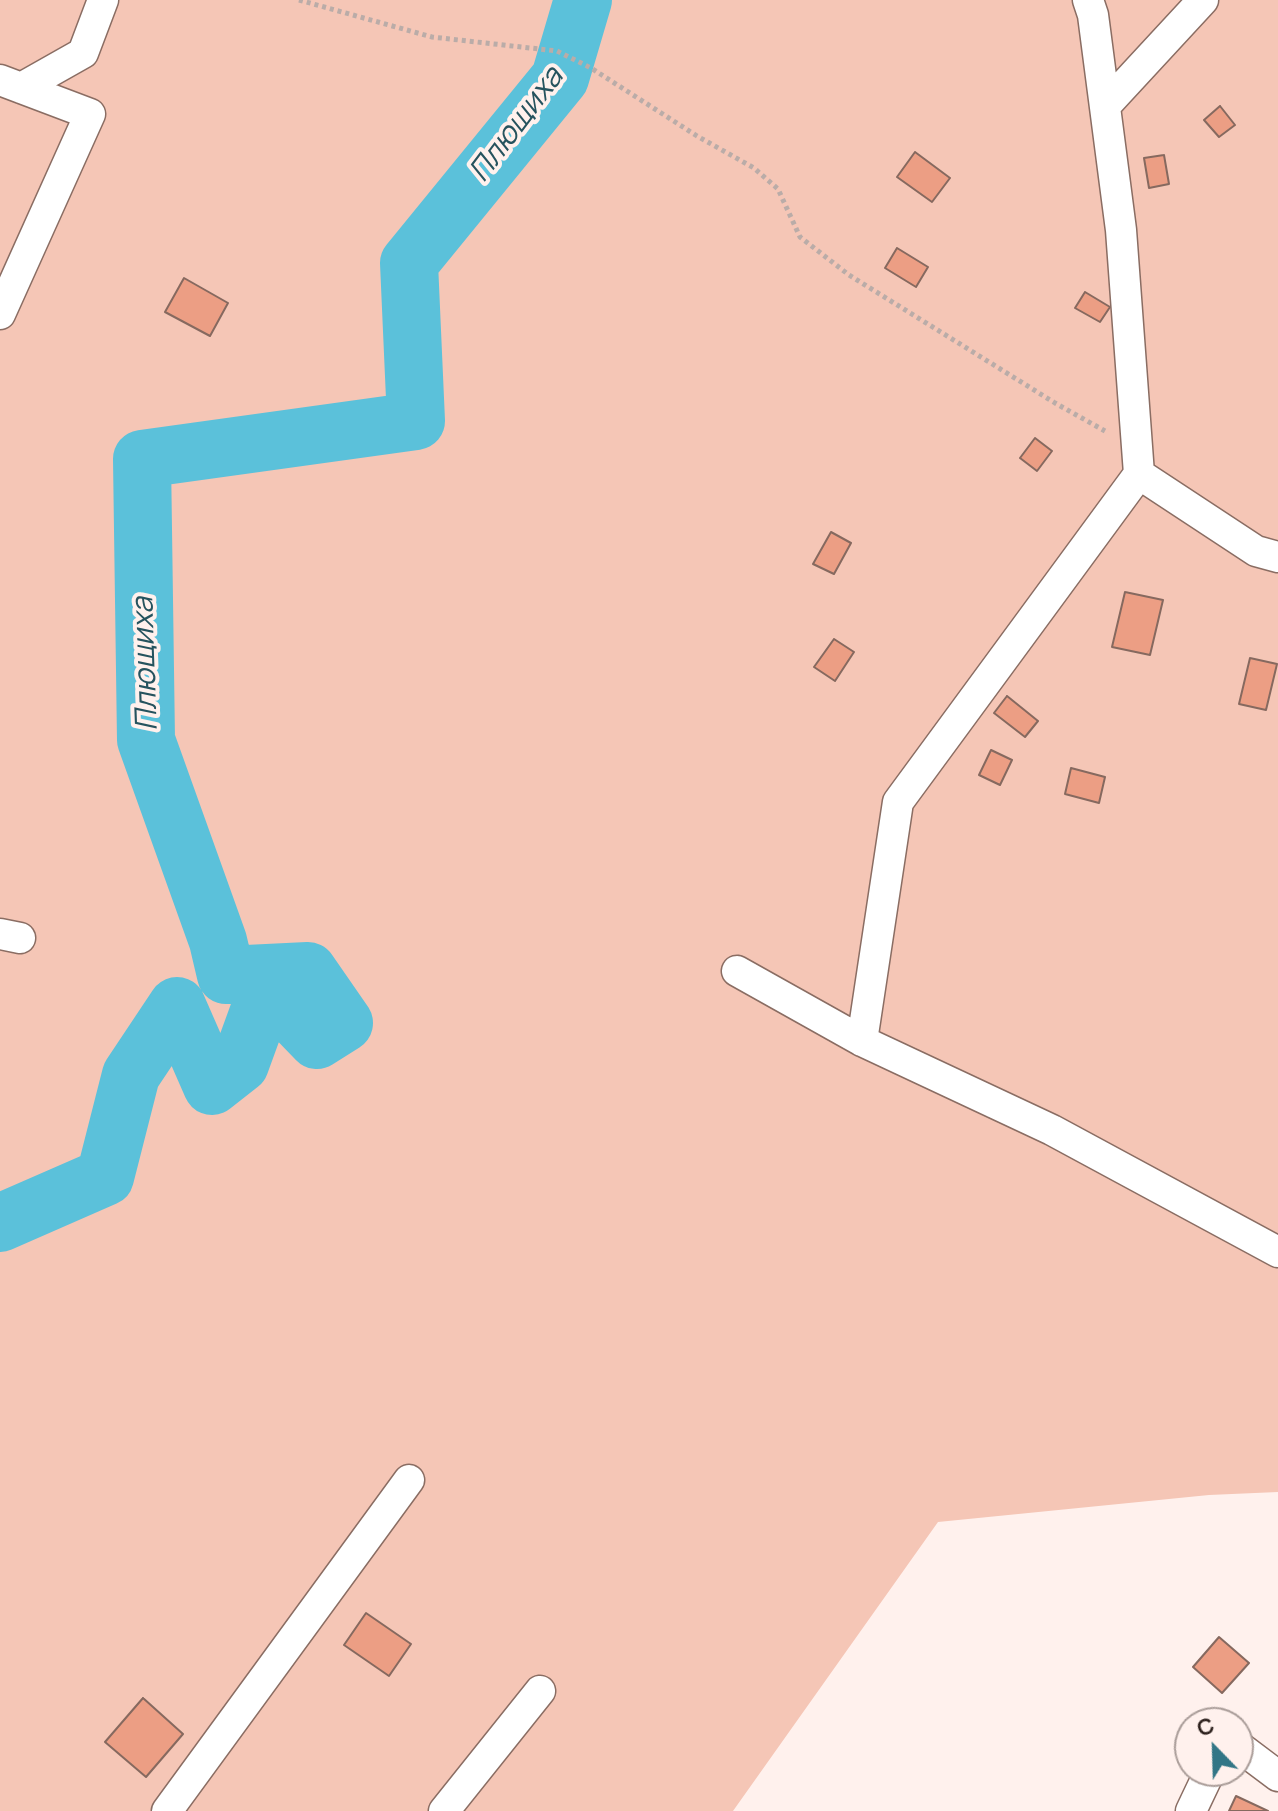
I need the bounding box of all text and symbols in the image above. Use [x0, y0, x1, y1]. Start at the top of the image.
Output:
water label: Плющиха [462, 61, 572, 189]
water label: Плющиха [126, 597, 166, 731]
north arrow [1174, 1707, 1254, 1787]
text: С [1192, 1710, 1219, 1744]

